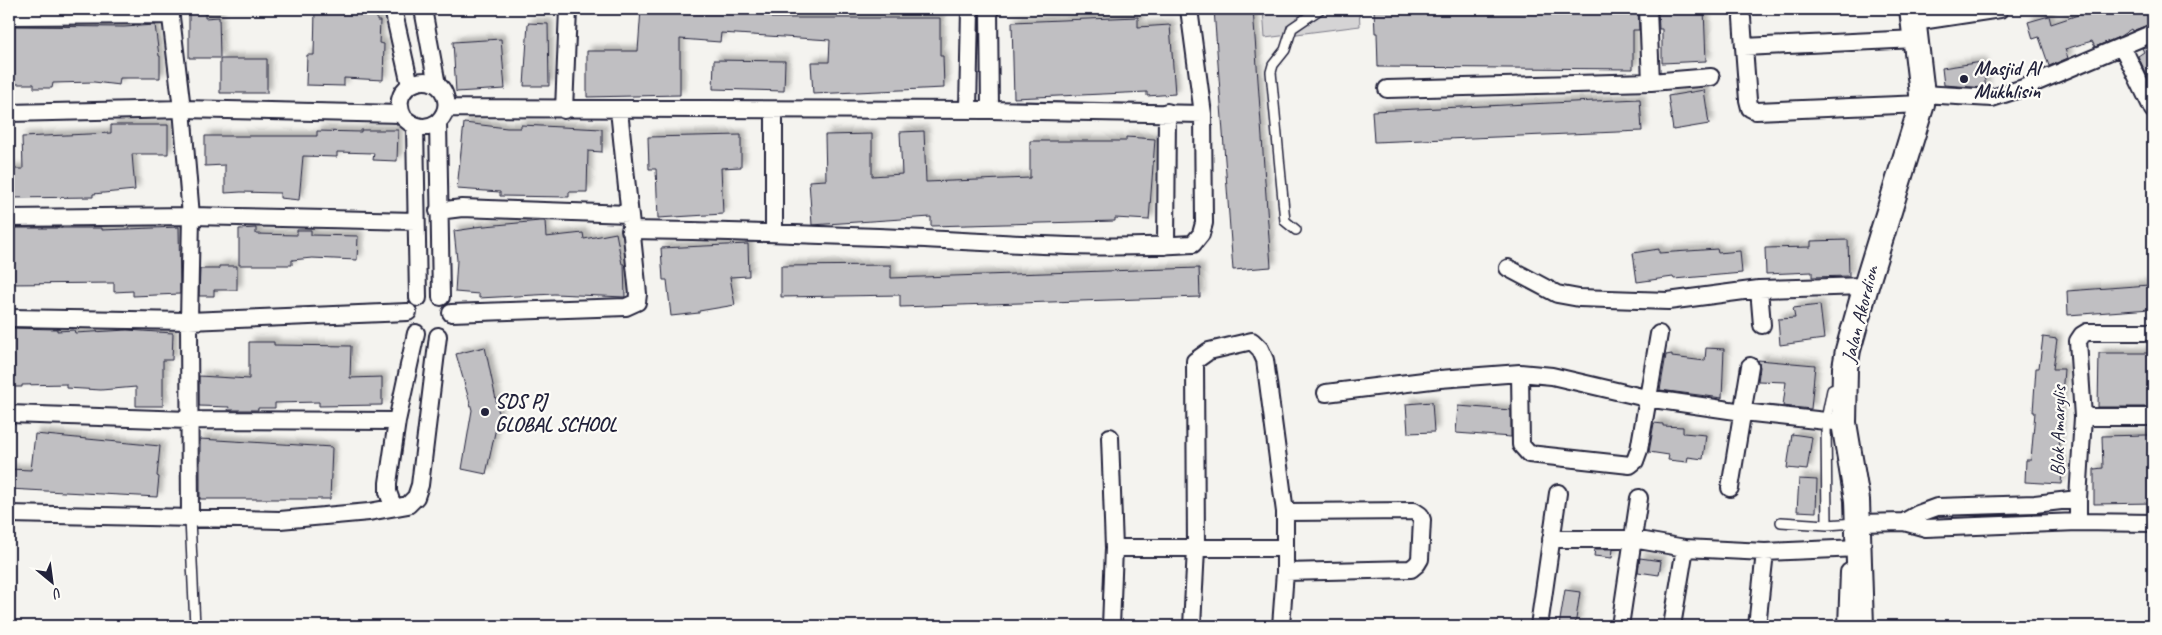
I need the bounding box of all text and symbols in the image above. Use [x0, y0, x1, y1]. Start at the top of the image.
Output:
place label: Masjid Al Mukhlisin [1974, 56, 2044, 104]
marker: Masjid Al Mukhlisin [1958, 73, 1970, 85]
street label: Jalan Akordion [1836, 262, 1884, 366]
street label: Blok Amarylis [2045, 383, 2071, 476]
place label: SDS PJ GLOBAL SCHOOL [495, 389, 617, 437]
marker: SDS PJ GLOBAL SCHOOL [479, 406, 491, 418]
north arrow [28, 558, 78, 608]
text: U [48, 584, 65, 604]

